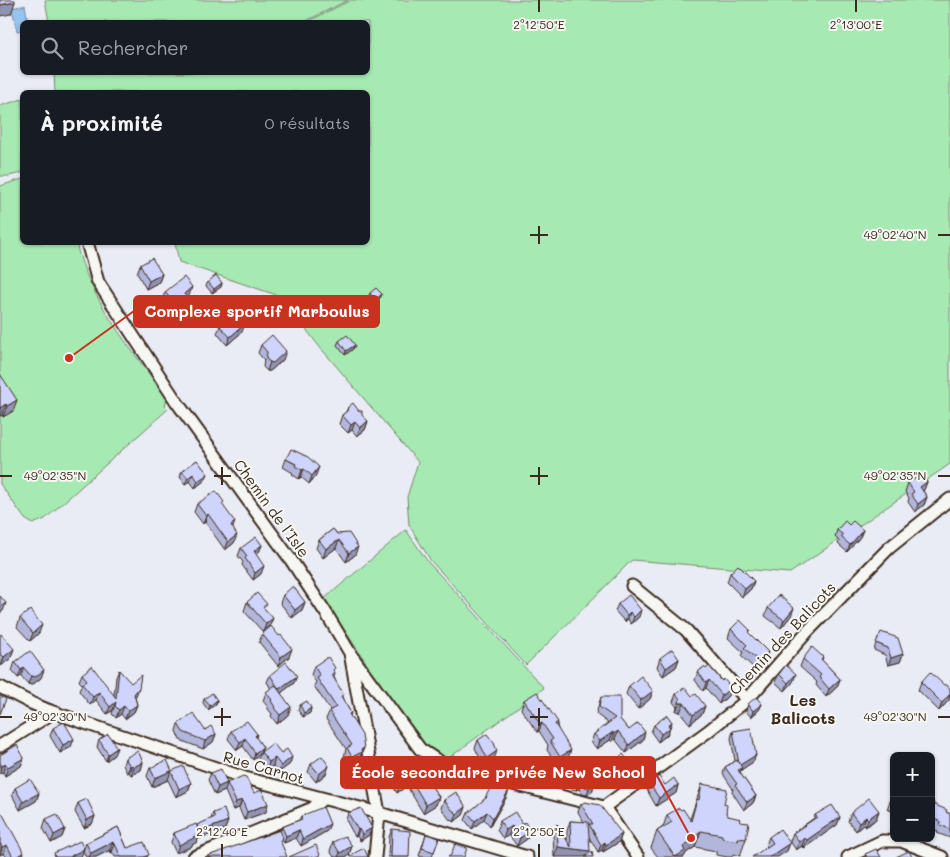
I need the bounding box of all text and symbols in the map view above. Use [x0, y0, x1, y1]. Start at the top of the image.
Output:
text: 2°12'50"E [513, 16, 565, 32]
text: 2°13'00"E [830, 16, 882, 32]
search box [20, 20, 370, 75]
icon: search [38, 34, 66, 62]
text: Rechercher [78, 35, 188, 60]
text: À proximité [40, 109, 163, 136]
text: 0 résultats [264, 112, 350, 133]
text: 49°02'40"N [863, 226, 927, 242]
callout: Complexe sportif Marboulus [134, 296, 379, 327]
text: Complexe sportif Marboulus [145, 300, 369, 321]
street label: Chemin de l’Isle [230, 455, 314, 561]
text: 49°02'35"N [24, 467, 86, 483]
text: 49°02'35"N [864, 467, 926, 483]
street label: Chemin des Balicots [724, 577, 840, 699]
district label: Les Balicots [771, 689, 835, 728]
text: 49°02'30"N [23, 708, 87, 724]
text: 49°02'30"N [863, 708, 927, 724]
street label: Rue Carnot [221, 746, 307, 788]
map controls [890, 752, 935, 842]
button: + [890, 752, 935, 797]
callout: École secondaire privée New School [341, 757, 655, 788]
text: École secondaire privée New School [351, 761, 645, 782]
button: − [890, 797, 935, 842]
text: 2°12'40"E [196, 823, 248, 839]
text: 2°12'50"E [513, 823, 565, 839]

